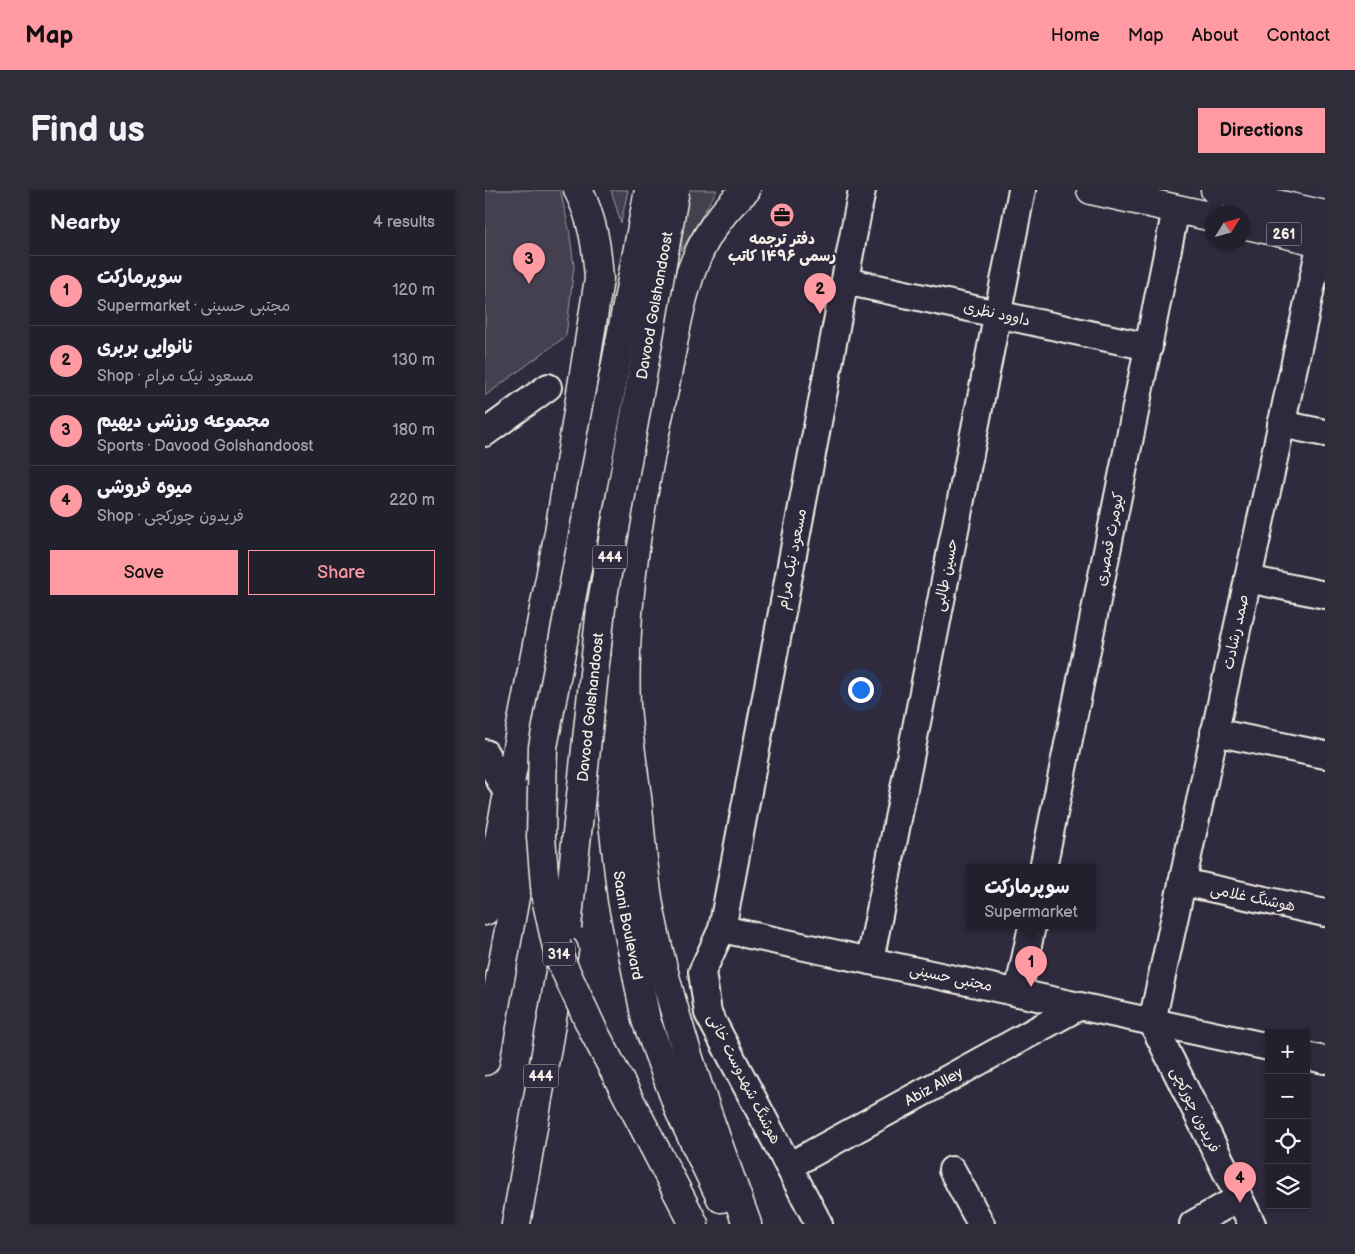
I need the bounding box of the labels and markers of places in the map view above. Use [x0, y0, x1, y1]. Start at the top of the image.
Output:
office icon: دفتر ترجمه رسمی ۱۴۹۶ کاتب [769, 202, 795, 228]
place label: دفتر ترجمه رسمی ۱۴۹۶ کاتب [728, 230, 836, 266]
pin: 3 [513, 243, 545, 284]
pin: 2 [804, 273, 836, 314]
pin: 1 [1015, 946, 1047, 987]
pin: 4 [1224, 1162, 1256, 1203]

